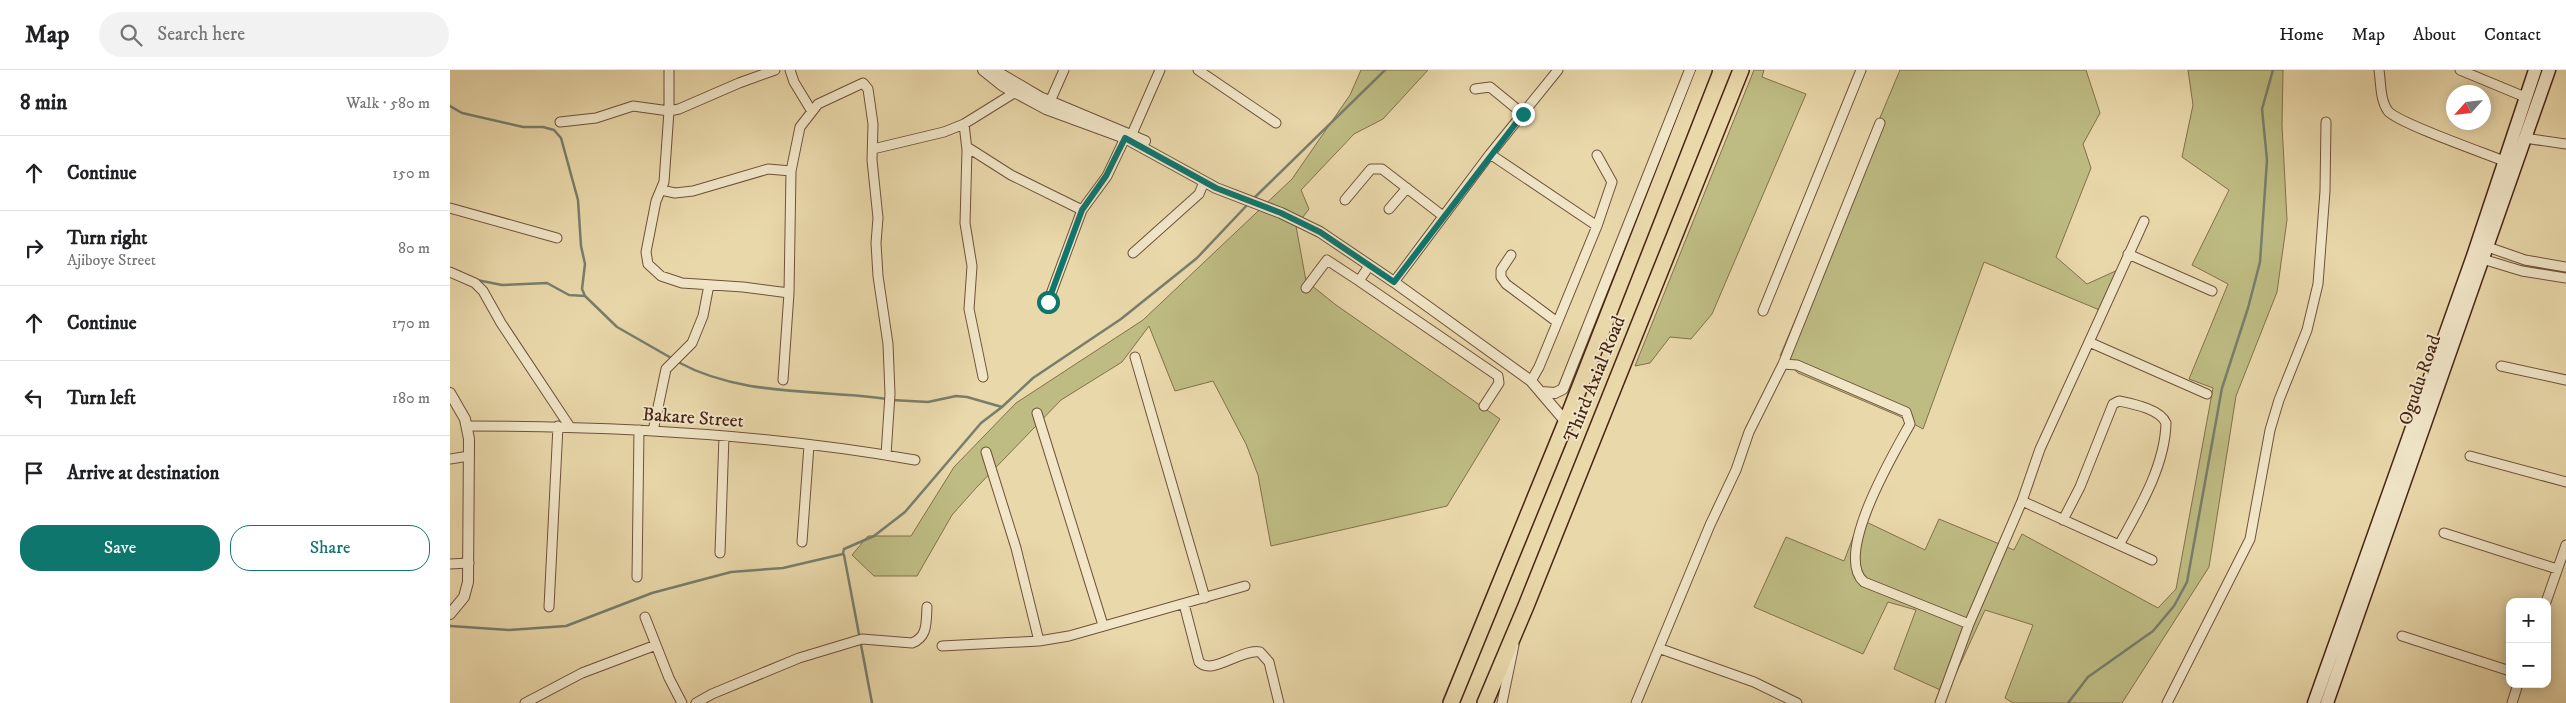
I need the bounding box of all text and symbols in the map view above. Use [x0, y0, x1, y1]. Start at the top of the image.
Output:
search box [99, 12, 449, 57]
text: Map [25, 20, 69, 50]
icon: search [117, 21, 145, 49]
text: Search here [157, 23, 245, 46]
text: Home [2279, 24, 2324, 46]
text: Map [2352, 24, 2385, 46]
text: About [2413, 24, 2456, 46]
text: Contact [2484, 24, 2541, 46]
north arrow [2446, 85, 2491, 130]
text: 8 min [20, 90, 67, 116]
text: Walk · 580 m [346, 93, 430, 113]
route end [1512, 103, 1535, 126]
icon: ahead [20, 159, 48, 187]
text: Continue [67, 162, 137, 185]
text: 150 m [392, 163, 430, 183]
text: Turn right [67, 227, 147, 250]
icon: right [20, 234, 48, 262]
text: 80 m [398, 238, 430, 258]
text: Ajiboye Street [67, 250, 156, 270]
route start [1037, 291, 1060, 314]
icon: ahead [20, 309, 48, 337]
text: Continue [67, 312, 137, 335]
street label: Third Axial Road [1559, 312, 1631, 445]
text: 170 m [392, 313, 430, 333]
street label: Ogudu Road [2394, 331, 2446, 428]
icon: left [20, 384, 48, 412]
text: Turn left [67, 387, 136, 410]
text: 180 m [392, 388, 430, 408]
street label: Bakare Street [642, 403, 744, 433]
icon: arrive [20, 459, 48, 487]
text: Arrive at destination [67, 462, 219, 485]
button: Save [20, 525, 220, 571]
button: Share [230, 525, 430, 571]
map controls [2506, 598, 2551, 688]
button: + [2506, 598, 2551, 643]
button: − [2506, 643, 2551, 688]

